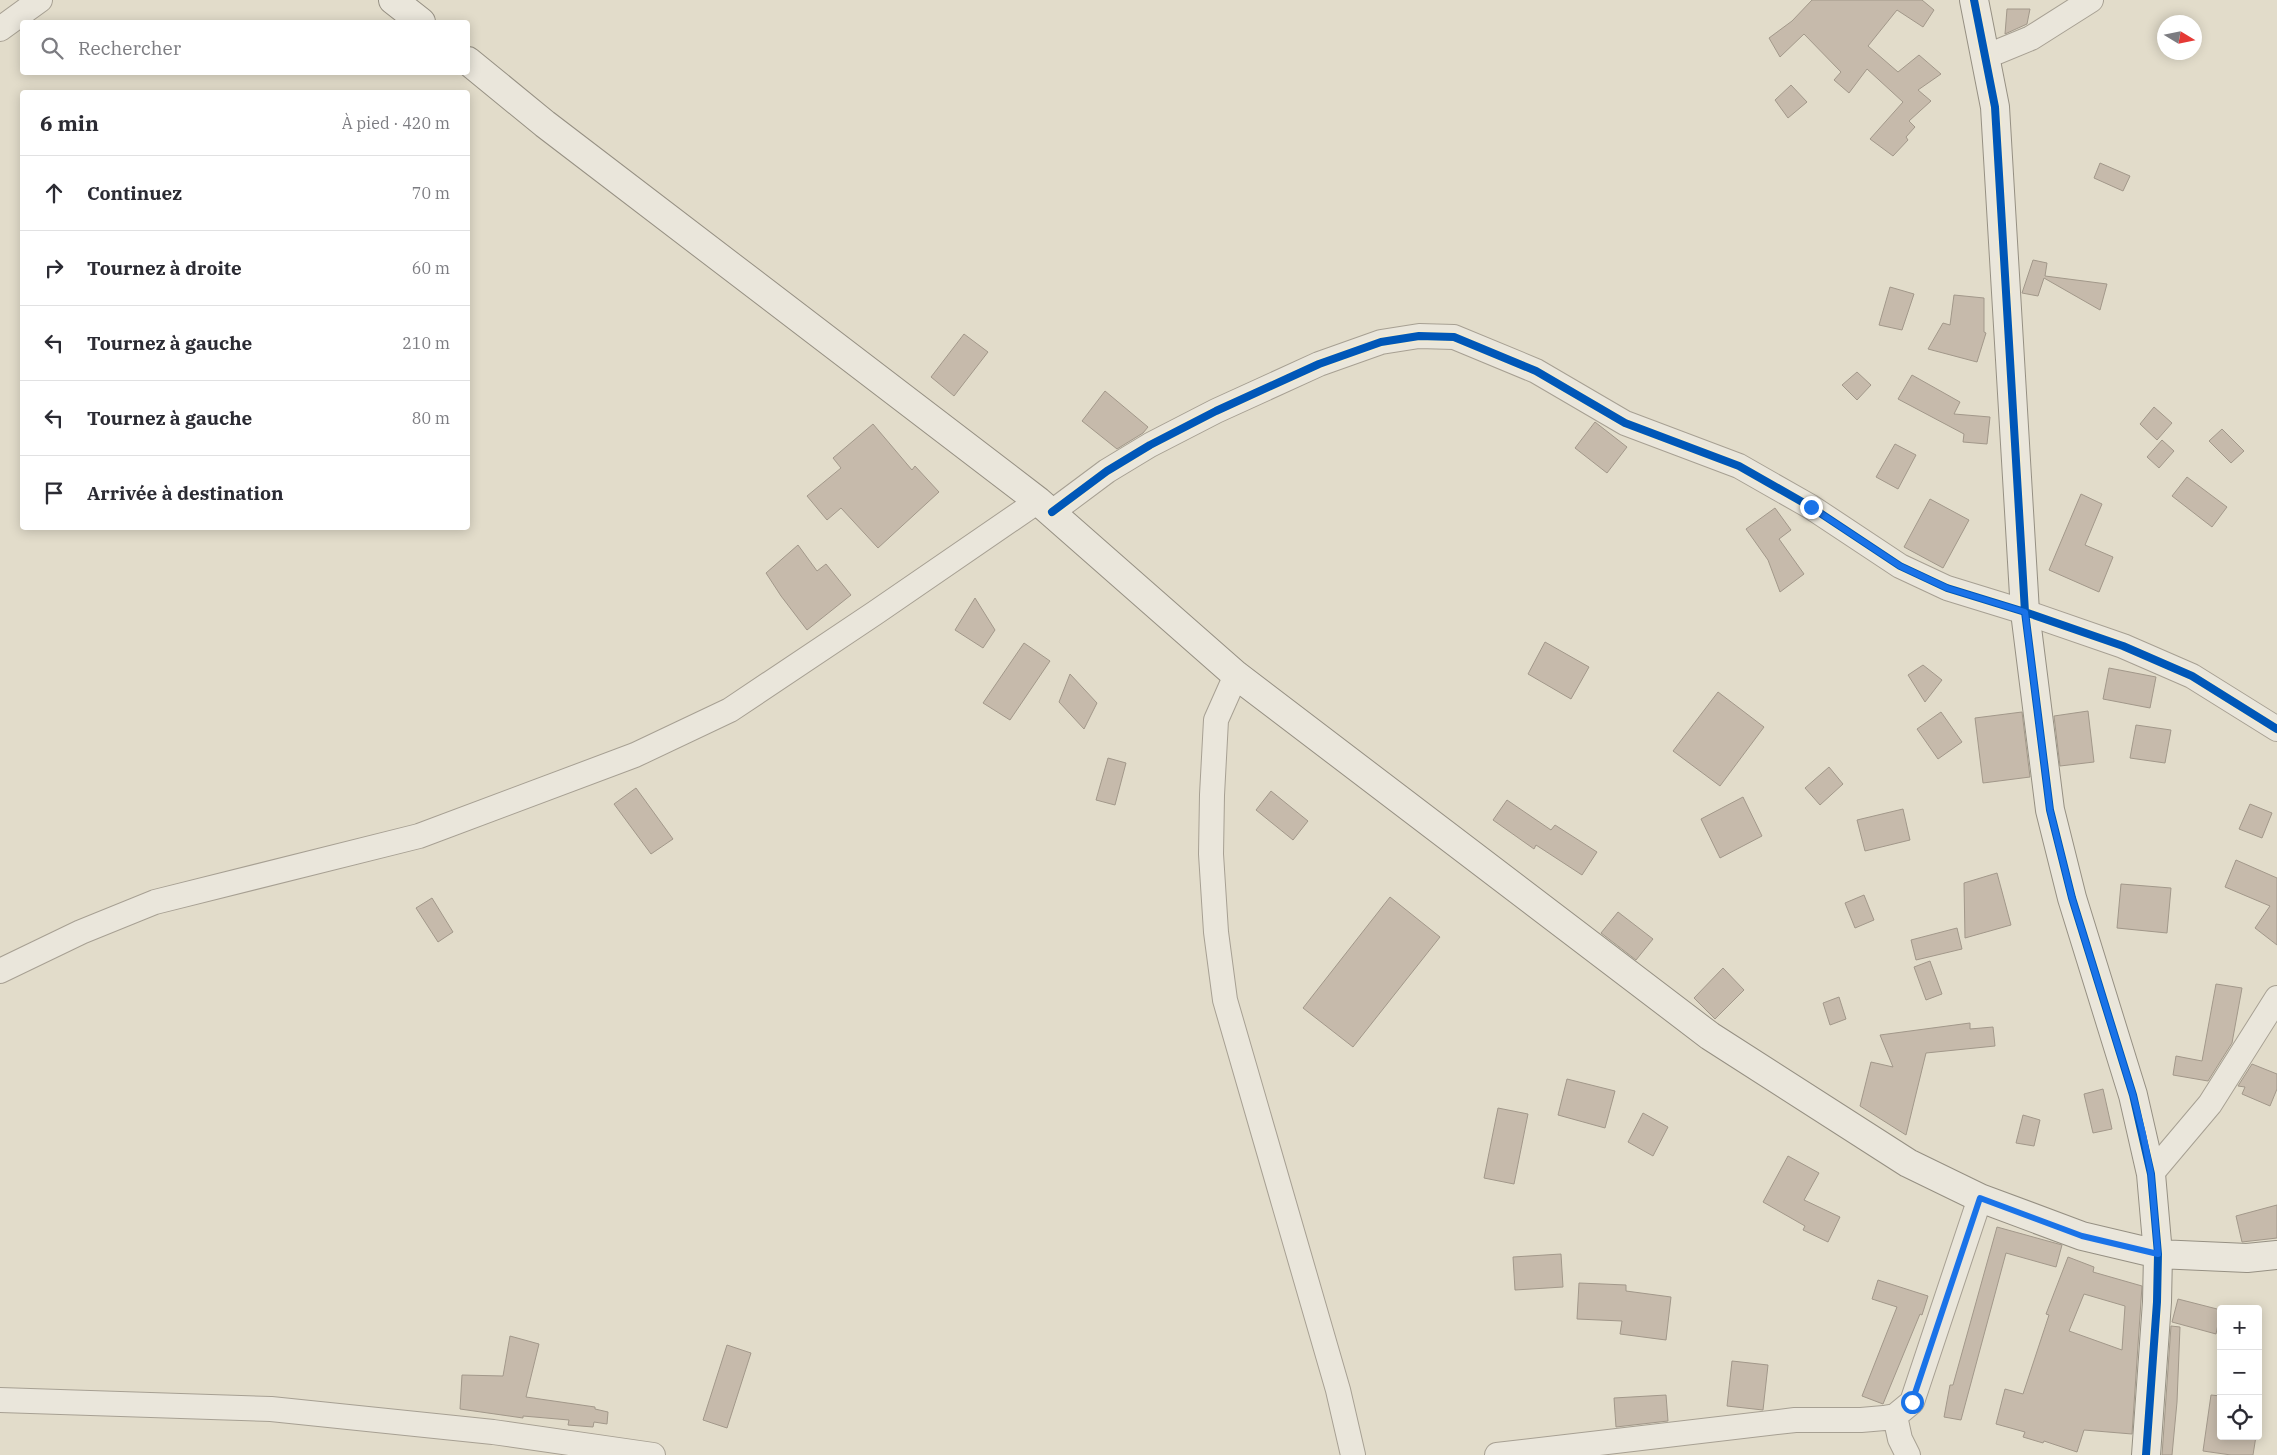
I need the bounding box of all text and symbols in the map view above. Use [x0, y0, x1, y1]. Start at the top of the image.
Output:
north arrow [2157, 15, 2202, 60]
search box [20, 20, 470, 75]
icon: search [38, 34, 66, 62]
text: Rechercher [78, 36, 181, 60]
text: 6 min [40, 109, 99, 137]
text: À pied · 420 m [342, 113, 450, 133]
icon: ahead [40, 179, 68, 207]
text: Continuez [87, 181, 182, 205]
text: 70 m [412, 183, 450, 203]
icon: right [40, 254, 68, 282]
text: Tournez à droite [87, 256, 242, 280]
text: 60 m [412, 258, 450, 278]
icon: left [40, 329, 68, 357]
text: Tournez à gauche [87, 331, 252, 355]
text: 210 m [402, 333, 450, 353]
icon: left [40, 404, 68, 432]
text: Tournez à gauche [87, 406, 252, 430]
text: 80 m [412, 408, 450, 428]
icon: arrive [40, 479, 68, 507]
text: Arrivée à destination [87, 481, 284, 505]
route end [1800, 496, 1823, 519]
map controls [2217, 1305, 2262, 1440]
button: + [2217, 1305, 2262, 1350]
button: − [2217, 1350, 2262, 1395]
route start [1901, 1391, 1924, 1414]
button: locate [2217, 1395, 2262, 1440]

